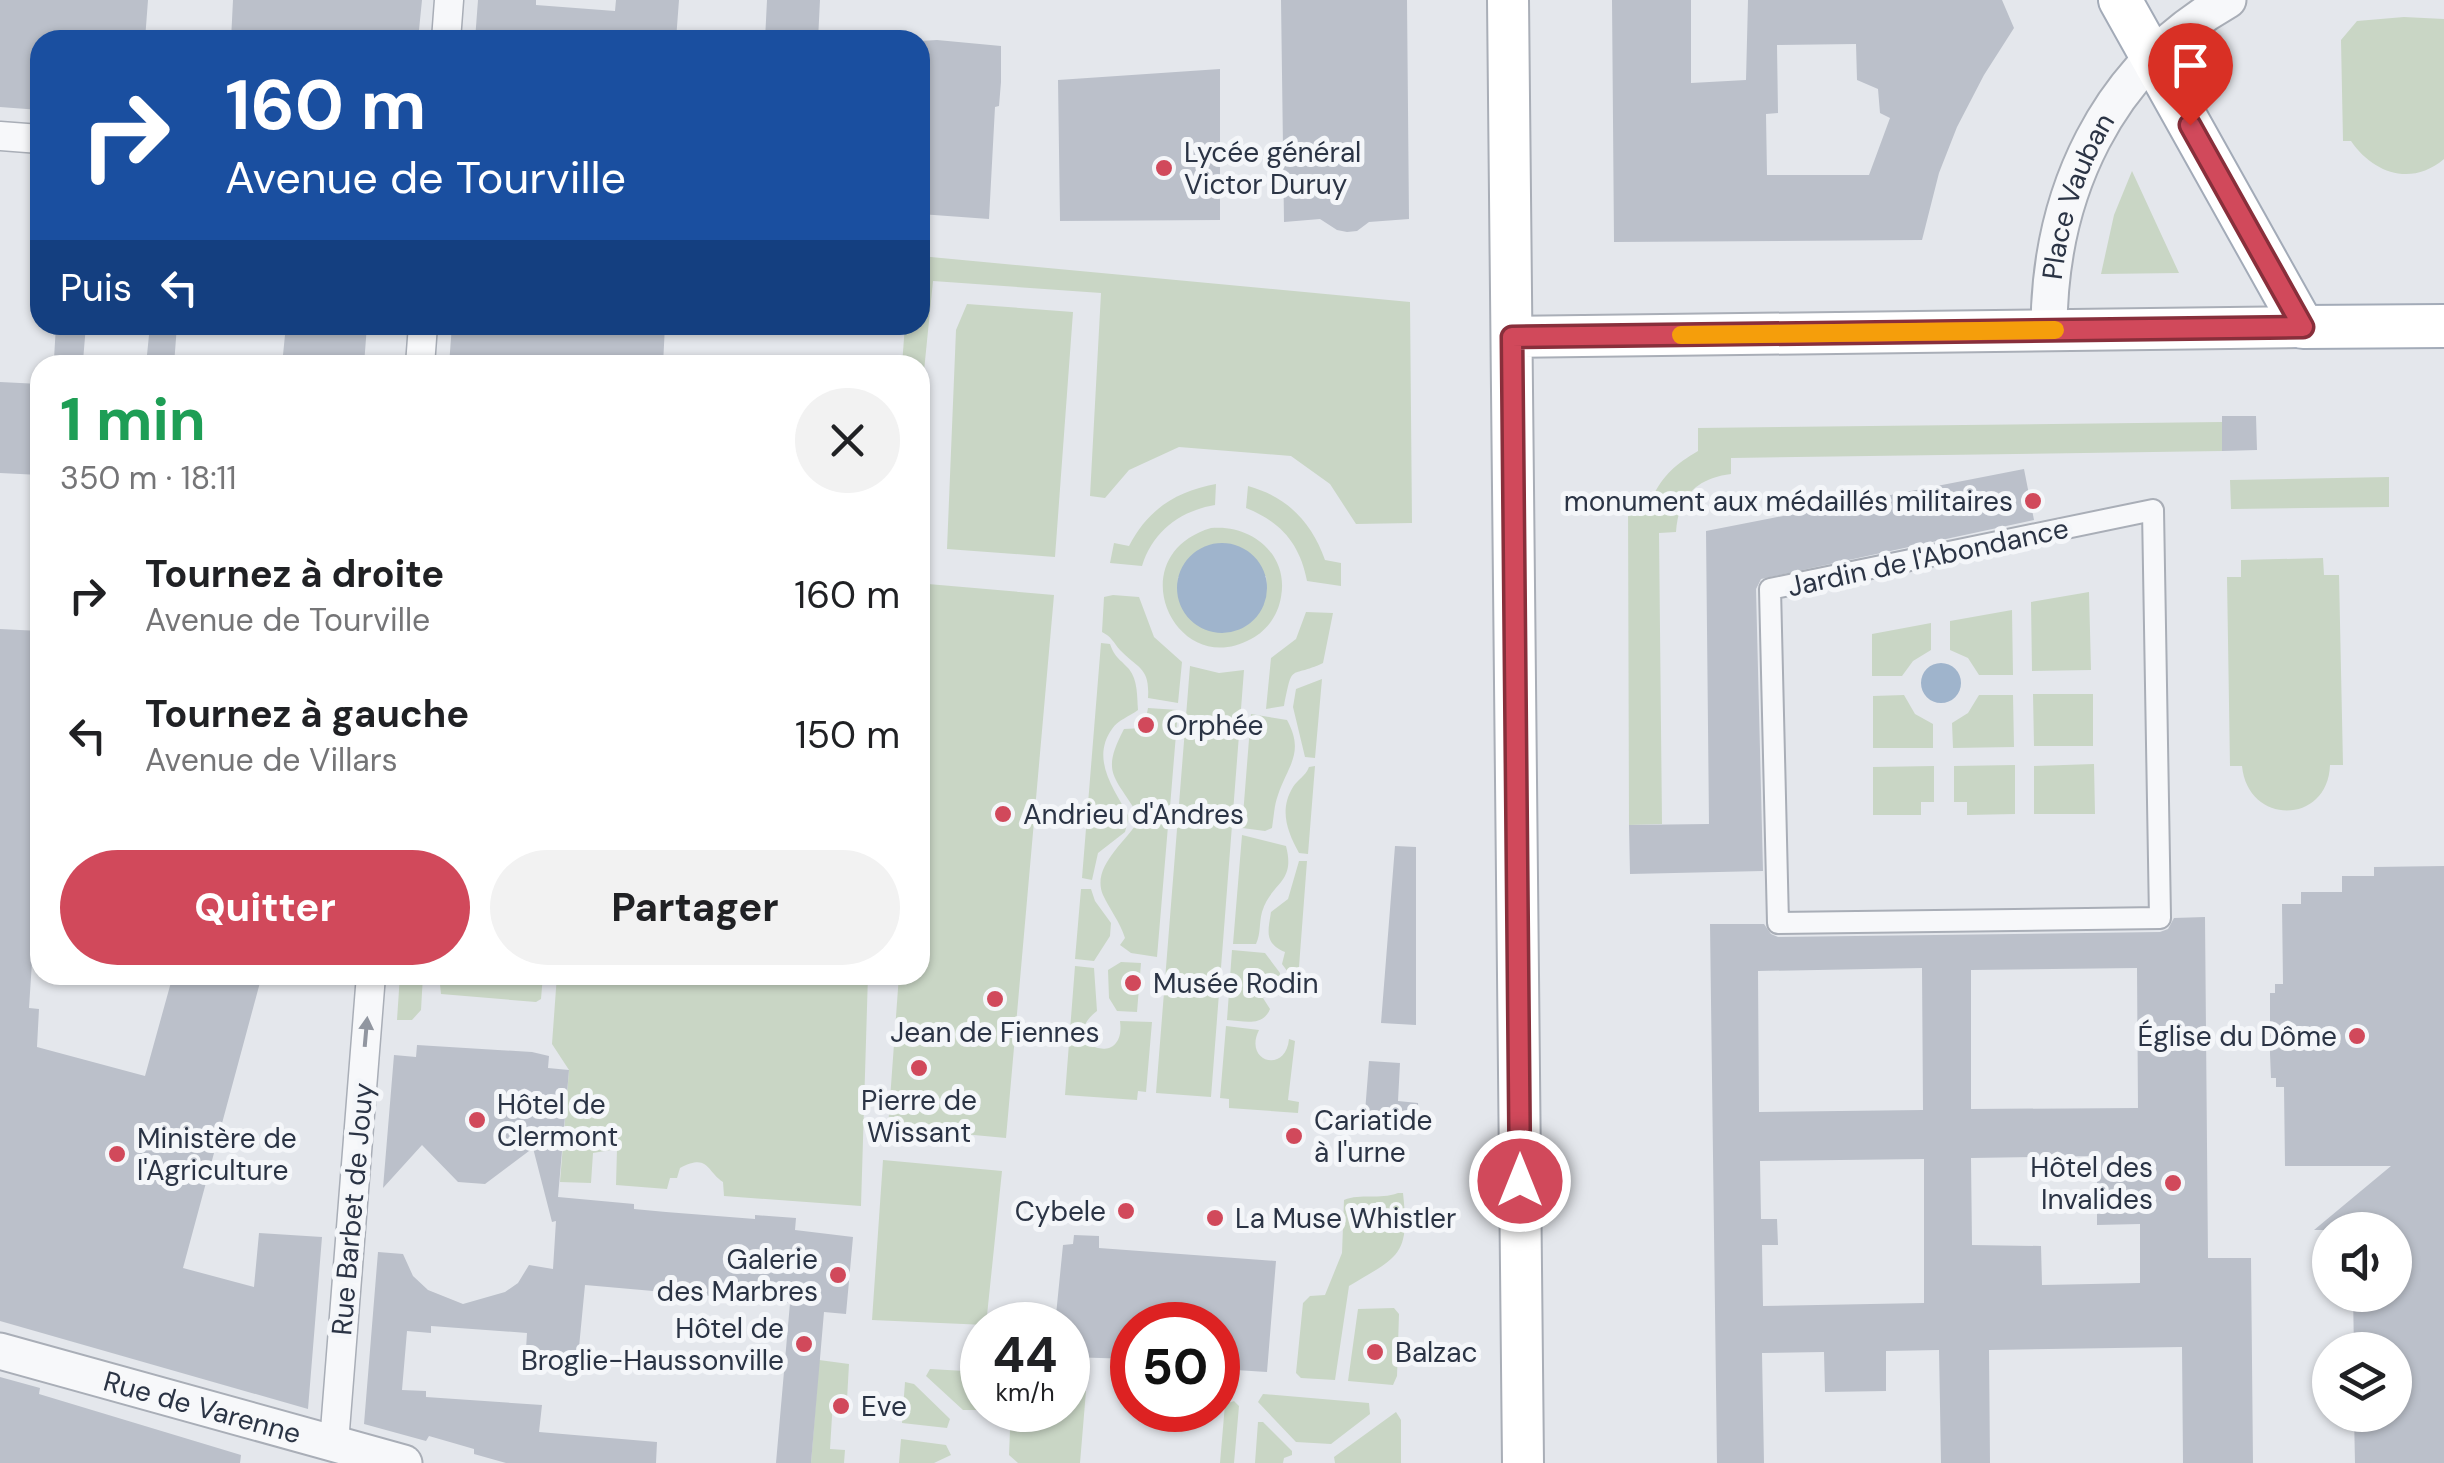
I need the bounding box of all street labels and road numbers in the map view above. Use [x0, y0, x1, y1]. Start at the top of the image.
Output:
street label: Place Vauban [2034, 106, 2123, 282]
street label: Jardin de l'Abondance [1784, 510, 2072, 605]
street label: Rue Barbet de Jouy [323, 1081, 382, 1337]
street label: Rue de Varenne [99, 1363, 305, 1453]

